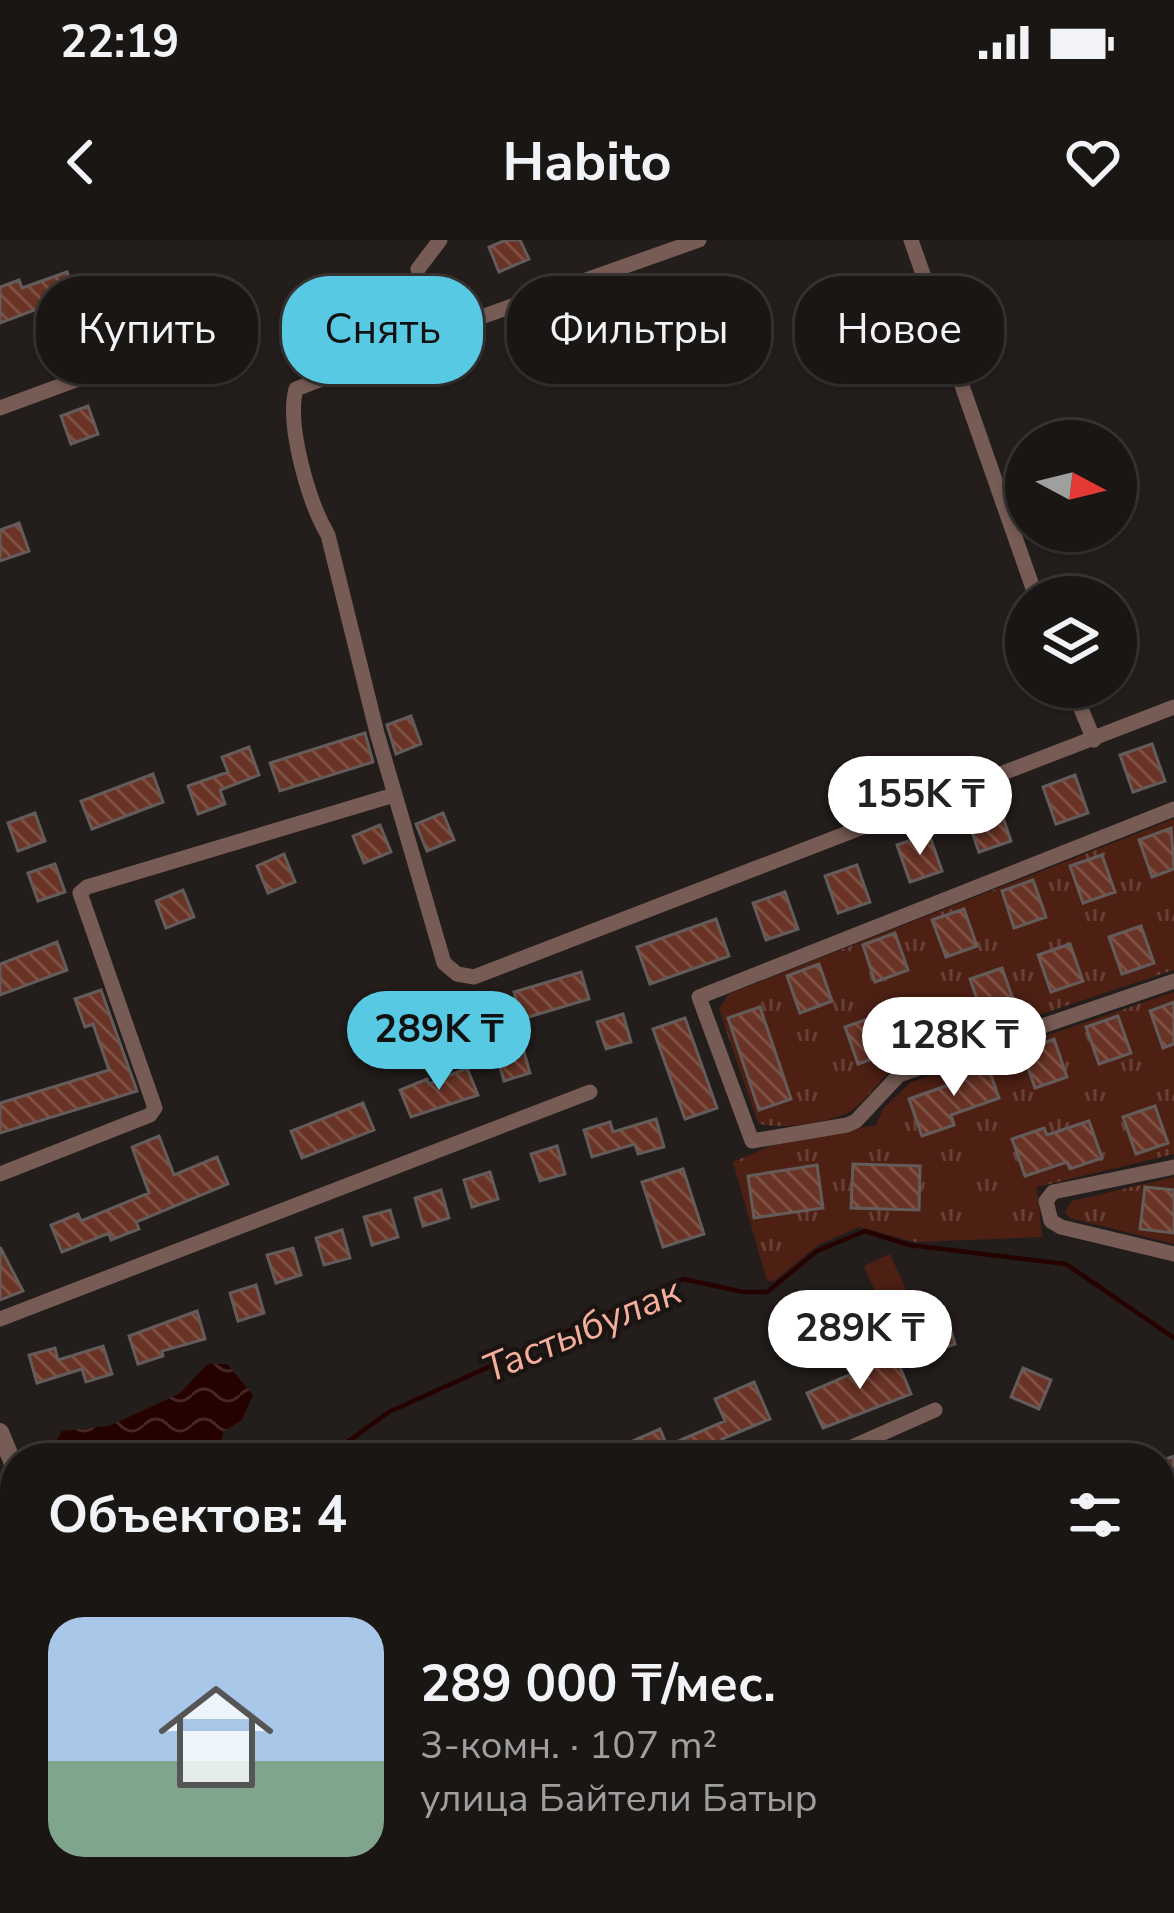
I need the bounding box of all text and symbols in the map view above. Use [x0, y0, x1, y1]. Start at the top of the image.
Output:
text: 22:19 [60, 12, 179, 73]
text: Habito [502, 125, 672, 199]
icon: back [48, 129, 114, 195]
icon: heart [1060, 129, 1126, 195]
chip: Купить [36, 276, 258, 384]
chip: Снять [282, 276, 483, 384]
chip: Фильтры [507, 276, 771, 384]
chip: Новое [795, 276, 1004, 384]
north arrow [1005, 420, 1137, 552]
map controls [1005, 420, 1137, 708]
button: layers [1005, 576, 1137, 708]
pin: 155K ₸ [822, 756, 1018, 858]
text: 155K ₸ [855, 768, 985, 821]
pin: 289K ₸ [341, 991, 537, 1093]
pin: 128K ₸ [856, 997, 1052, 1099]
text: 289K ₸ [374, 1003, 504, 1056]
text: 128K ₸ [889, 1009, 1019, 1062]
water label: Тастыбулак [474, 1264, 690, 1396]
pin: 289K ₸ [762, 1290, 958, 1392]
text: 289K ₸ [795, 1302, 925, 1355]
text: Объектов: 4 [48, 1480, 347, 1550]
icon: filters [1062, 1482, 1128, 1548]
text: 289 000 ₸/мес. [420, 1649, 776, 1719]
icon: home [144, 1665, 288, 1809]
text: 3-комн. · 107 m² [420, 1719, 717, 1772]
text: улица Байтели Батыр [420, 1772, 818, 1825]

